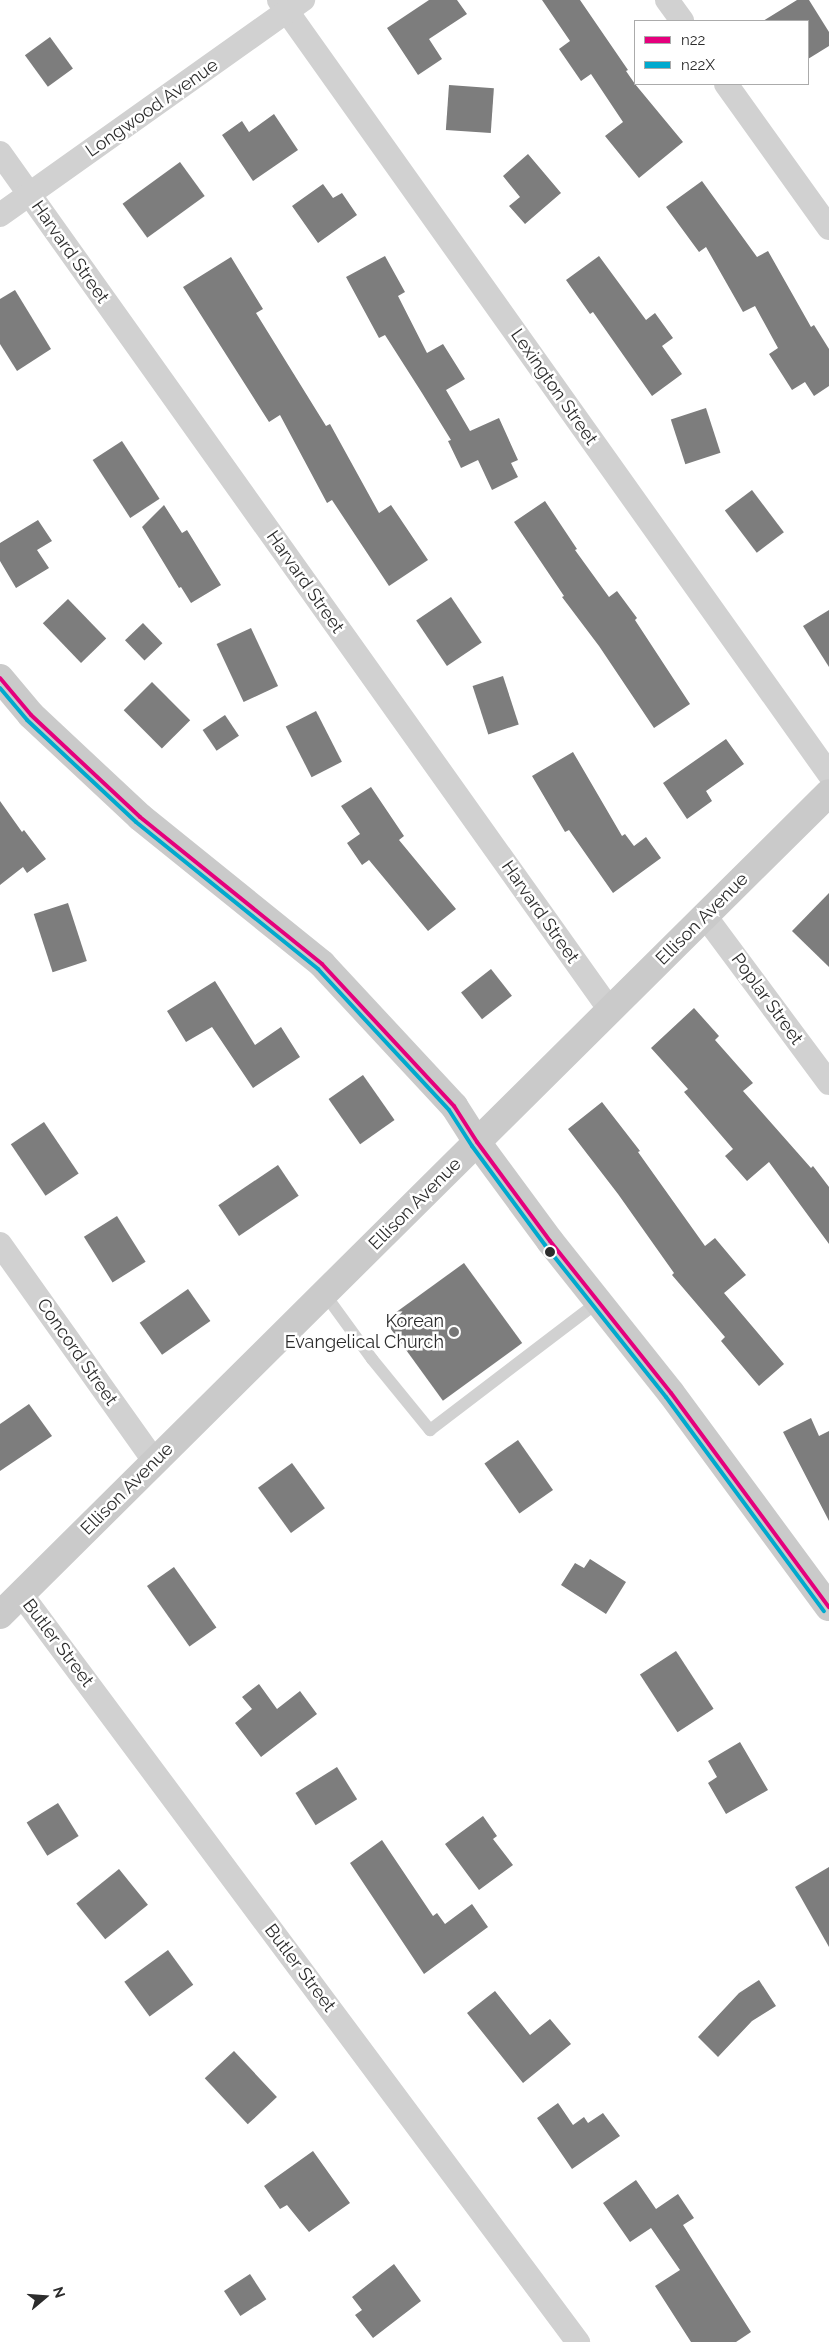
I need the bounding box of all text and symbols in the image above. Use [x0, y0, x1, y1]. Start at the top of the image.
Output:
legend [634, 20, 809, 85]
text: n22 [681, 31, 705, 49]
street label: Longwood Avenue [81, 54, 223, 162]
text: n22X [681, 56, 715, 74]
street label: Harvard Street [27, 197, 113, 307]
street label: Lexington Street [506, 325, 602, 449]
street label: Harvard Street [262, 527, 348, 637]
street label: Harvard Street [497, 857, 583, 967]
street label: Ellison Avenue [651, 868, 753, 970]
street label: Poplar Street [726, 949, 808, 1049]
street label: Ellison Avenue [364, 1153, 466, 1255]
unlabelled marker [545, 1247, 555, 1257]
street label: Concord Street [32, 1294, 122, 1410]
place label: Korean Evangelical Church [284, 1311, 444, 1354]
marker: Korean Evangelical Church [448, 1326, 460, 1338]
street label: Ellison Avenue [76, 1438, 178, 1540]
street label: Butler Street [18, 1595, 98, 1691]
street label: Butler Street [260, 1920, 340, 2016]
north arrow [20, 2272, 70, 2322]
text: N [50, 2285, 69, 2300]

